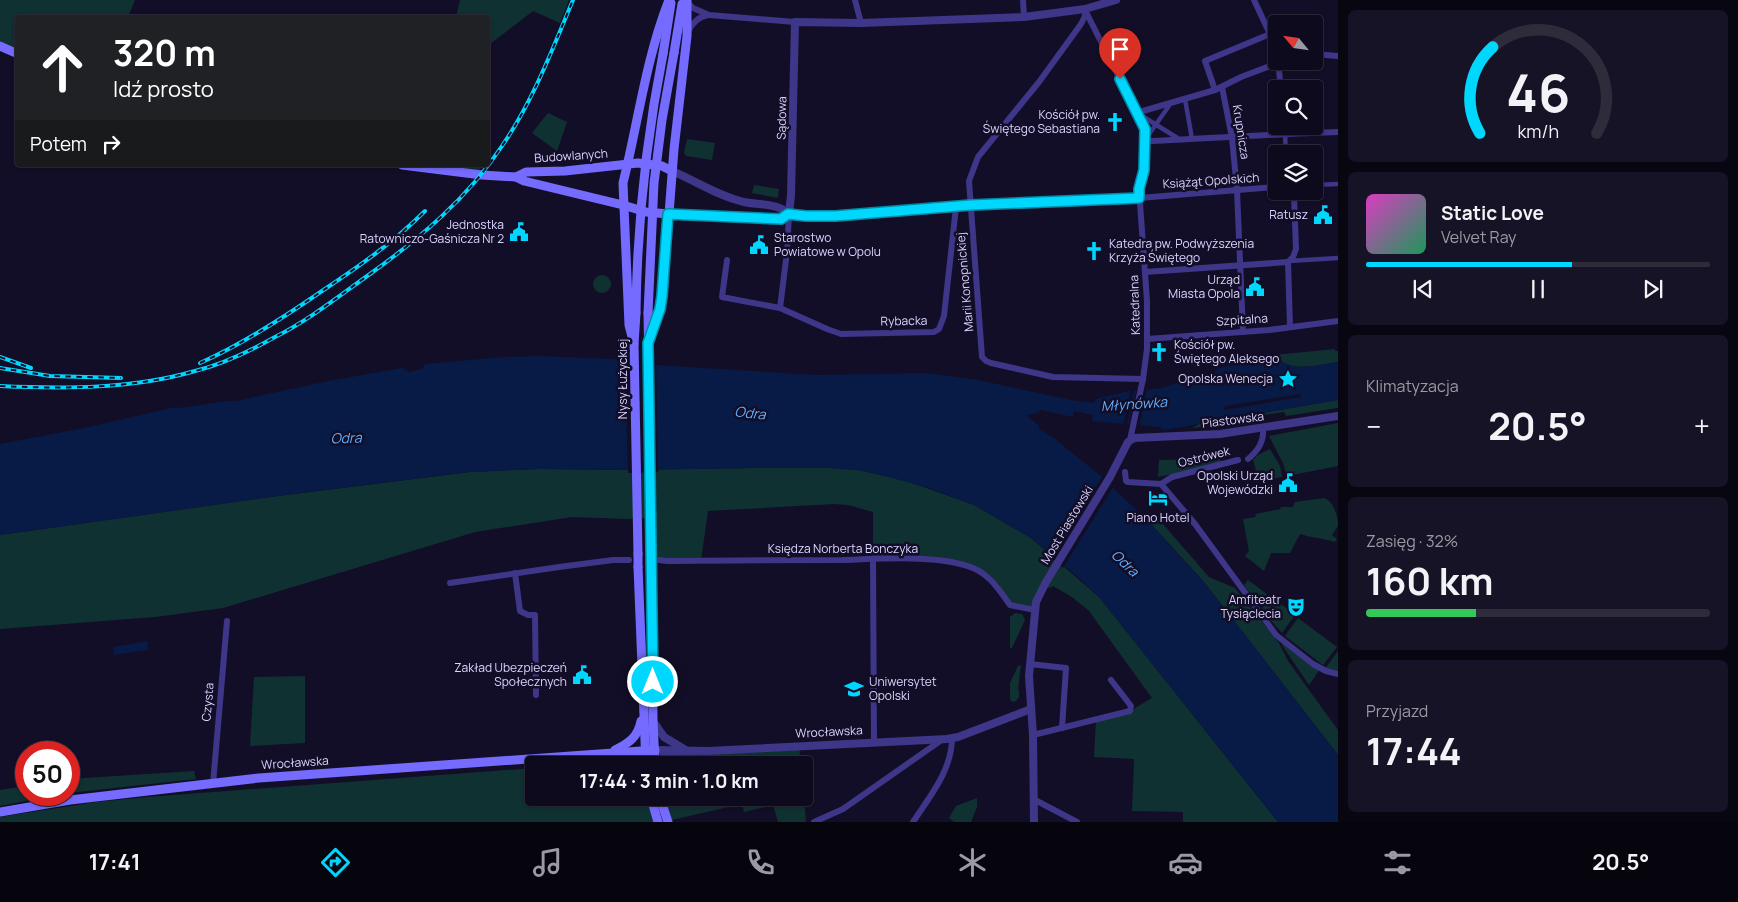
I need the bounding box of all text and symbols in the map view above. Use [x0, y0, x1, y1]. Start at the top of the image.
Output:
north arrow [1268, 15, 1322, 70]
map controls [1268, 15, 1323, 200]
pin [1099, 28, 1141, 79]
text: 320 m [113, 29, 216, 77]
icon: ahead [30, 35, 95, 100]
icon: arrive [1106, 35, 1134, 63]
text: 46 [1506, 57, 1570, 128]
text: Idź prosto [113, 74, 214, 104]
button: search [1268, 80, 1323, 135]
street label: Sądowa [773, 96, 790, 140]
street label: Krupnicza [1229, 103, 1254, 160]
place label: Kościół pw. Świętego Sebastiana [983, 106, 1100, 137]
church icon: Kościół pw. Świętego Sebastiana [1104, 111, 1126, 133]
text: km/h [1517, 119, 1559, 143]
icon: right [97, 130, 125, 158]
text: Potem [30, 131, 87, 157]
street label: Budowlanych [534, 144, 608, 167]
button: layers [1268, 145, 1323, 200]
street label: Książąt Opolskich [1162, 169, 1260, 192]
text: Static Love [1441, 200, 1544, 226]
public building icon: Ratusz [1312, 204, 1334, 226]
place label: Ratusz [1269, 206, 1308, 223]
place label: Jednostka Ratowniczo-Gaśnicza Nr 2 [360, 216, 504, 247]
public building icon: Jednostka Ratowniczo-Gaśnicza Nr 2 [508, 221, 530, 243]
text: Velvet Ray [1441, 226, 1517, 248]
place label: Starostwo Powiatowe w Opolu [774, 229, 881, 260]
street label: Marii Konopnickiej [952, 232, 977, 332]
public building icon: Starostwo Powiatowe w Opolu [748, 234, 770, 256]
place label: Katedra pw. Podwyższenia Krzyża Świętego [1109, 235, 1254, 266]
church icon: Katedra pw. Podwyższenia Krzyża Świętego [1083, 240, 1105, 262]
place label: Urząd Miasta Opola [1168, 271, 1240, 302]
street label: Katedralna [1125, 275, 1144, 335]
icon: previous [1409, 275, 1437, 303]
icon: pause [1524, 275, 1552, 303]
icon: next [1639, 275, 1667, 303]
public building icon: Urząd Miasta Opola [1244, 276, 1266, 298]
street label: Szpitalna [1216, 309, 1268, 330]
street label: Rybacka [880, 312, 928, 329]
place label: Kościół pw. Świętego Aleksego [1174, 336, 1279, 367]
street label: Nysy Łużyckiej [614, 339, 631, 419]
church icon: Kościół pw. Świętego Aleksego [1148, 341, 1170, 363]
place icon: Opolska Wenecja [1277, 368, 1299, 390]
place label: Opolska Wenecja [1178, 370, 1273, 387]
text: Klimatyzacja [1366, 375, 1459, 397]
water label: Młynówka [1100, 392, 1169, 415]
text: 20.5° [1488, 399, 1587, 451]
water label: Odra [734, 401, 768, 424]
street label: Piastowska [1201, 407, 1265, 432]
text: − [1366, 407, 1381, 445]
text: + [1694, 407, 1710, 445]
water label: Odra [330, 427, 363, 448]
street label: Ostrówek [1176, 442, 1233, 471]
place label: Opolski Urząd Wojewódzki [1197, 467, 1273, 498]
public building icon: Opolski Urząd Wojewódzki [1277, 472, 1299, 494]
street label: Most Piastowski [1036, 482, 1097, 567]
hotel icon: Piano Hotel [1147, 487, 1169, 509]
place label: Piano Hotel [1127, 509, 1190, 526]
text: Zasięg · 32% [1366, 530, 1458, 552]
street label: Księdza Norberta Bonczyka [768, 540, 918, 557]
water label: Odra [1108, 545, 1144, 581]
text: 160 km [1366, 554, 1493, 606]
place label: Amfiteatr Tysiąclecia [1220, 591, 1282, 622]
theatre icon: Amfiteatr Tysiąclecia [1285, 596, 1307, 618]
position arrow [626, 655, 678, 707]
place label: Zakład Ubezpieczeń Społecznych [454, 659, 567, 690]
public building icon: Zakład Ubezpieczeń Społecznych [571, 664, 593, 686]
place label: Uniwersytet Opolski [869, 673, 937, 704]
school or university icon: Uniwersytet Opolski [843, 678, 865, 700]
street label: Czysta [197, 682, 218, 722]
text: Przyjazd [1366, 700, 1428, 722]
street label: Wrocławska [795, 721, 863, 742]
text: 17:44 [1366, 724, 1462, 776]
speed limit sign: 50 [15, 741, 80, 806]
street label: Wrocławska [261, 752, 329, 773]
text: 17:44 · 3 min · 1.0 km [579, 768, 759, 794]
icon: directions [318, 845, 353, 880]
icon: music [530, 845, 565, 880]
icon: phone [743, 845, 778, 880]
icon: climate [955, 845, 990, 880]
icon: car [1168, 845, 1203, 880]
icon: filters [1380, 845, 1415, 880]
text: 17:41 [89, 847, 141, 877]
text: 20.5° [1592, 847, 1649, 877]

